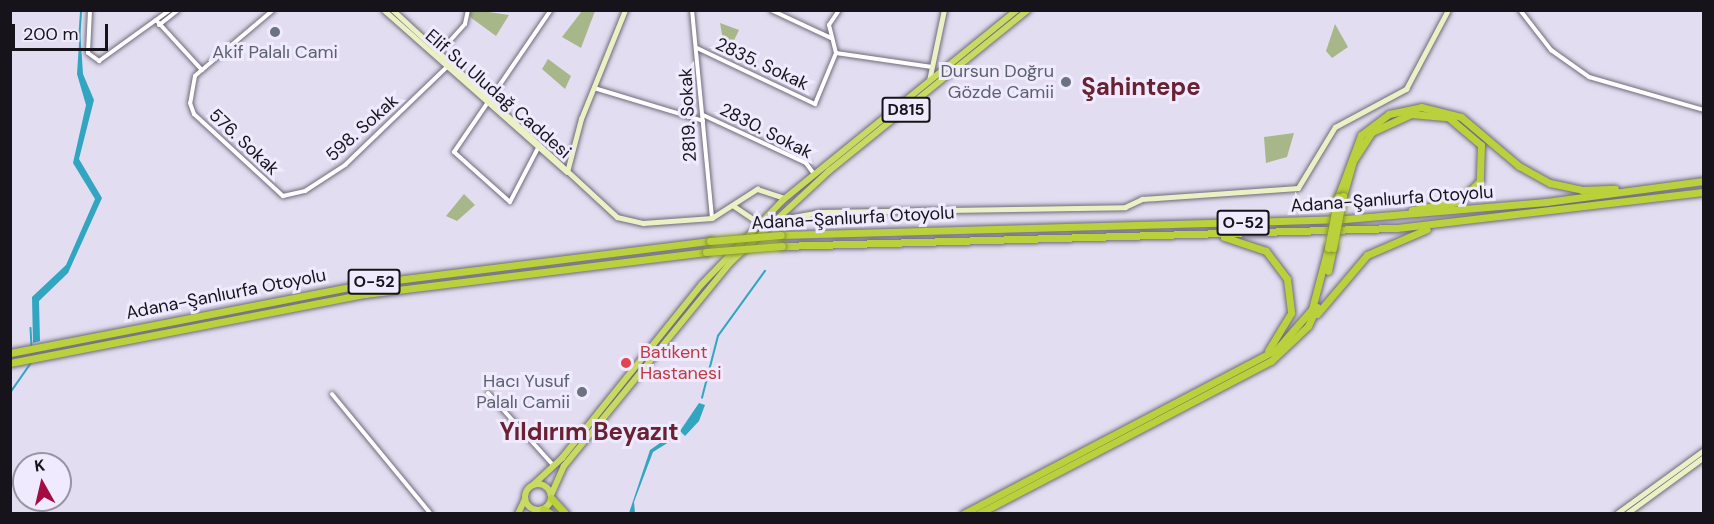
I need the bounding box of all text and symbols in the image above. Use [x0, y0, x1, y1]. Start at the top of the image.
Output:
scale bar [15, 12, 111, 50]
text: 200 m [23, 22, 79, 46]
marker: Akif Palalı Cami [268, 25, 282, 39]
street label: Elif Su Uludağ Caddesi [421, 25, 575, 163]
street label: 2835. Sokak [712, 33, 812, 95]
place label: Akif Palalı Cami [212, 41, 338, 63]
place label: Dursun Doğru Gözde Camii [940, 61, 1054, 104]
street label: 2819. Sokak [675, 67, 701, 163]
district label: Şahintepe [1081, 73, 1201, 101]
marker: Dursun Doğru Gözde Camii [1059, 75, 1073, 89]
street label: 598. Sokak [321, 90, 403, 166]
road number: D815 [880, 97, 932, 123]
street label: 2830. Sokak [716, 99, 816, 163]
street label: 576. Sokak [205, 104, 283, 180]
street label: Adana-Şanlıurfa Otoyolu [1290, 181, 1494, 217]
street label: Adana-Şanlıurfa Otoyolu [751, 202, 955, 234]
road number: O-52 [1216, 210, 1270, 236]
street label: Adana-Şanlıurfa Otoyolu [124, 264, 328, 324]
road number: O-52 [347, 269, 401, 295]
place label: Batıkent Hastanesi [640, 342, 721, 385]
marker: Batıkent Hastanesi [617, 354, 635, 372]
place label: Hacı Yusuf Palalı Camii [476, 371, 570, 413]
marker: Hacı Yusuf Palalı Camii [575, 385, 589, 399]
district label: Yıldırım Beyazıt [499, 418, 679, 446]
north arrow [12, 452, 72, 512]
text: K [33, 455, 46, 477]

